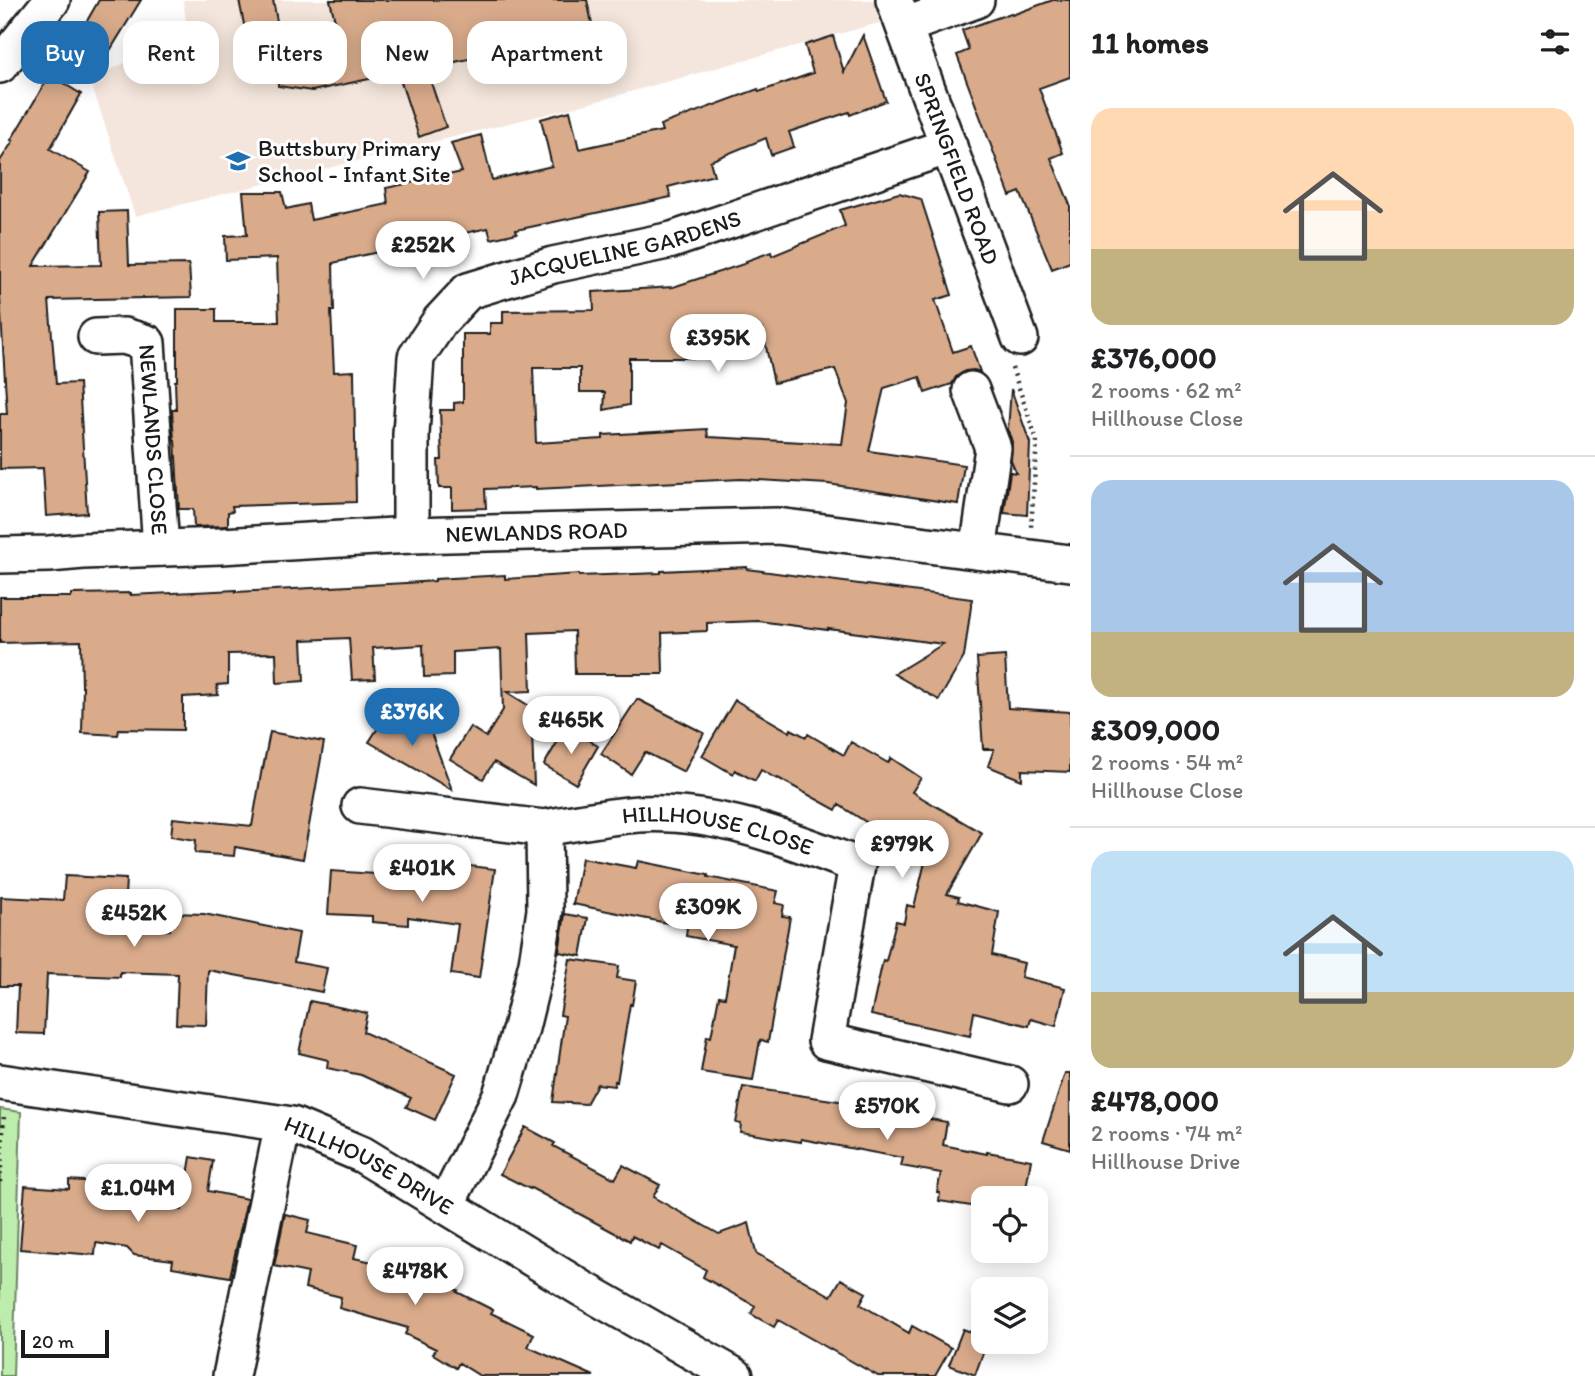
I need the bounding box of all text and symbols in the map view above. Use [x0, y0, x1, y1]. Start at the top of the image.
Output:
chip: Buy [21, 21, 109, 84]
chip: Rent [123, 21, 219, 84]
chip: Filters [233, 21, 347, 84]
chip: New [361, 21, 453, 84]
chip: Apartment [467, 21, 627, 84]
icon: filters [1536, 23, 1574, 61]
text: 11 homes [1091, 24, 1209, 61]
street label: SPRINGFIELD ROAD [908, 69, 1005, 269]
place label: Buttsbury Primary School - Infant Site [258, 134, 451, 188]
school or university icon: Buttsbury Primary School - Infant Site [224, 147, 252, 175]
icon: home [1270, 153, 1396, 279]
street label: JACQUELINE GARDENS [505, 204, 744, 292]
pin: £252K [374, 222, 472, 281]
text: £252K [391, 230, 455, 258]
pin: £395K [669, 314, 767, 374]
text: £395K [686, 323, 750, 351]
text: £376,000 [1091, 339, 1217, 376]
street label: NEWLANDS CLOSE [133, 343, 174, 536]
text: 2 rooms · 62 m² [1091, 376, 1242, 404]
text: Hillhouse Close [1091, 404, 1243, 432]
street label: NEWLANDS ROAD [445, 516, 628, 548]
icon: home [1270, 525, 1396, 651]
pin: £376K [363, 688, 461, 748]
pin: £465K [522, 696, 620, 756]
text: £376K [380, 697, 444, 725]
text: £465K [538, 705, 604, 733]
text: £309,000 [1091, 711, 1220, 748]
text: 2 rooms · 54 m² [1091, 748, 1243, 776]
text: Hillhouse Close [1091, 776, 1243, 804]
street label: HILLHOUSE CLOSE [621, 800, 817, 861]
pin: £979K [853, 820, 951, 880]
text: £979K [871, 829, 933, 857]
pin: £401K [373, 844, 471, 904]
text: £401K [389, 853, 455, 881]
pin: £309K [659, 884, 757, 943]
pin: £452K [85, 890, 183, 949]
text: £309K [675, 892, 741, 920]
icon: home [1270, 896, 1396, 1022]
text: £452K [102, 898, 167, 926]
pin: £570K [838, 1082, 936, 1142]
text: £478,000 [1091, 1082, 1219, 1119]
text: £570K [855, 1091, 919, 1119]
street label: HILLHOUSE DRIVE [280, 1109, 459, 1221]
text: 2 rooms · 74 m² [1091, 1119, 1243, 1147]
text: Hillhouse Drive [1091, 1147, 1240, 1175]
pin: £1.04M [81, 1164, 195, 1224]
text: £1.04M [101, 1173, 175, 1201]
map controls [971, 1186, 1048, 1354]
button: locate [971, 1186, 1048, 1263]
pin: £478K [366, 1248, 464, 1307]
text: £478K [383, 1256, 447, 1284]
button: layers [971, 1277, 1048, 1354]
scale bar [21, 1327, 108, 1359]
text: 20 m [32, 1330, 74, 1353]

